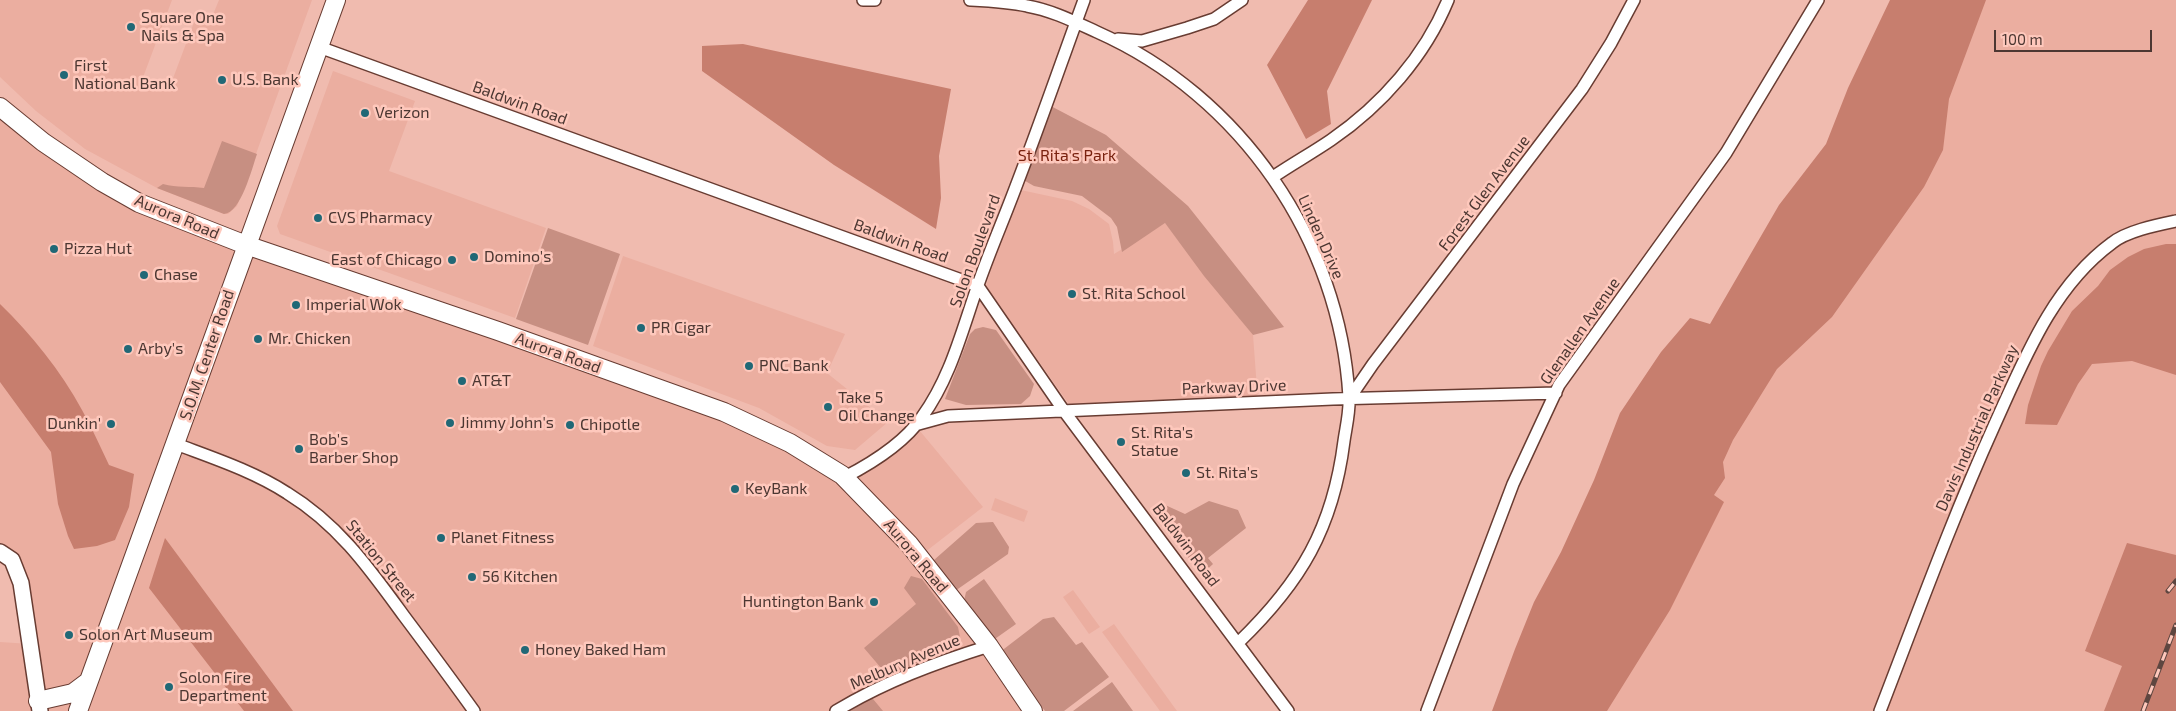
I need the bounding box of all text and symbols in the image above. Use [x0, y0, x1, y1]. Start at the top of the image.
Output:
place label: Square One Nails & Spa [141, 8, 224, 46]
scale bar [1996, 20, 2154, 52]
marker: Square One Nails & Spa [125, 21, 137, 33]
text: 100 m [2002, 30, 2043, 48]
place label: First National Bank [74, 56, 176, 94]
marker: First National Bank [58, 69, 70, 81]
place label: U.S. Bank [232, 70, 299, 90]
marker: U.S. Bank [216, 74, 228, 86]
street label: Baldwin Road [470, 77, 570, 129]
place label: Verizon [375, 103, 430, 123]
marker: Verizon [359, 107, 371, 119]
street label: Forest Glen Avenue [1434, 131, 1534, 255]
park label: St. Rita's Park [1018, 146, 1116, 166]
street label: Aurora Road [132, 191, 222, 243]
street label: Solon Boulevard [946, 192, 1004, 310]
street label: Linden Drive [1294, 192, 1348, 282]
place label: CVS Pharmacy [328, 208, 432, 228]
marker: CVS Pharmacy [312, 212, 324, 224]
street label: Baldwin Road [851, 215, 951, 267]
place label: Pizza Hut [64, 239, 132, 259]
marker: Pizza Hut [48, 243, 60, 255]
place label: Domino's [484, 247, 551, 267]
place label: East of Chicago [331, 250, 442, 270]
marker: Domino's [468, 251, 480, 263]
marker: East of Chicago [446, 254, 458, 266]
place label: Chase [154, 265, 198, 285]
marker: Chase [138, 269, 150, 281]
street label: Glenallen Avenue [1536, 274, 1624, 388]
place label: St. Rita School [1082, 284, 1186, 304]
street label: S.O.M. Center Road [176, 287, 238, 423]
marker: St. Rita School [1066, 288, 1078, 300]
place label: Imperial Wok [306, 295, 402, 315]
marker: Imperial Wok [290, 299, 302, 311]
place label: PR Cigar [651, 318, 711, 338]
marker: PR Cigar [635, 322, 647, 334]
place label: Mr. Chicken [268, 329, 351, 349]
street label: Aurora Road [512, 329, 604, 377]
marker: Mr. Chicken [252, 333, 264, 345]
place label: Arby's [138, 339, 183, 359]
street label: Davis Industrial Parkway [1932, 342, 2022, 514]
marker: Arby's [122, 343, 134, 355]
place label: PNC Bank [759, 356, 829, 376]
marker: PNC Bank [743, 360, 755, 372]
place label: AT&T [472, 371, 511, 391]
marker: AT&T [456, 375, 468, 387]
street label: Parkway Drive [1181, 376, 1287, 398]
place label: Take 5 Oil Change [838, 388, 915, 426]
marker: Take 5 Oil Change [822, 401, 834, 413]
place label: Jimmy John's [460, 413, 554, 433]
place label: Dunkin' [47, 414, 101, 434]
place label: Chipotle [580, 415, 640, 435]
marker: Jimmy John's [444, 417, 456, 429]
marker: Dunkin' [105, 418, 117, 430]
marker: Chipotle [564, 419, 576, 431]
place label: St. Rita's Statue [1131, 423, 1193, 461]
place label: Bob's Barber Shop [309, 430, 398, 468]
marker: St. Rita's Statue [1115, 436, 1127, 448]
marker: Bob's Barber Shop [293, 443, 305, 455]
place label: St. Rita's [1196, 463, 1258, 483]
marker: St. Rita's [1180, 467, 1192, 479]
place label: KeyBank [745, 479, 807, 499]
marker: KeyBank [729, 483, 741, 495]
street label: Baldwin Road [1148, 499, 1224, 591]
street label: Aurora Road [880, 515, 952, 597]
street label: Station Street [342, 516, 420, 606]
place label: Planet Fitness [451, 528, 554, 548]
marker: Planet Fitness [435, 532, 447, 544]
place label: 56 Kitchen [482, 567, 558, 587]
marker: 56 Kitchen [466, 571, 478, 583]
place label: Huntington Bank [742, 592, 864, 612]
marker: Huntington Bank [868, 596, 880, 608]
place label: Solon Art Museum [79, 625, 213, 645]
marker: Solon Art Museum [63, 629, 75, 641]
street label: Melbury Avenue [847, 630, 963, 694]
place label: Honey Baked Ham [535, 640, 666, 660]
marker: Honey Baked Ham [519, 644, 531, 656]
place label: Solon Fire Department [179, 668, 267, 706]
marker: Solon Fire Department [163, 681, 175, 693]

